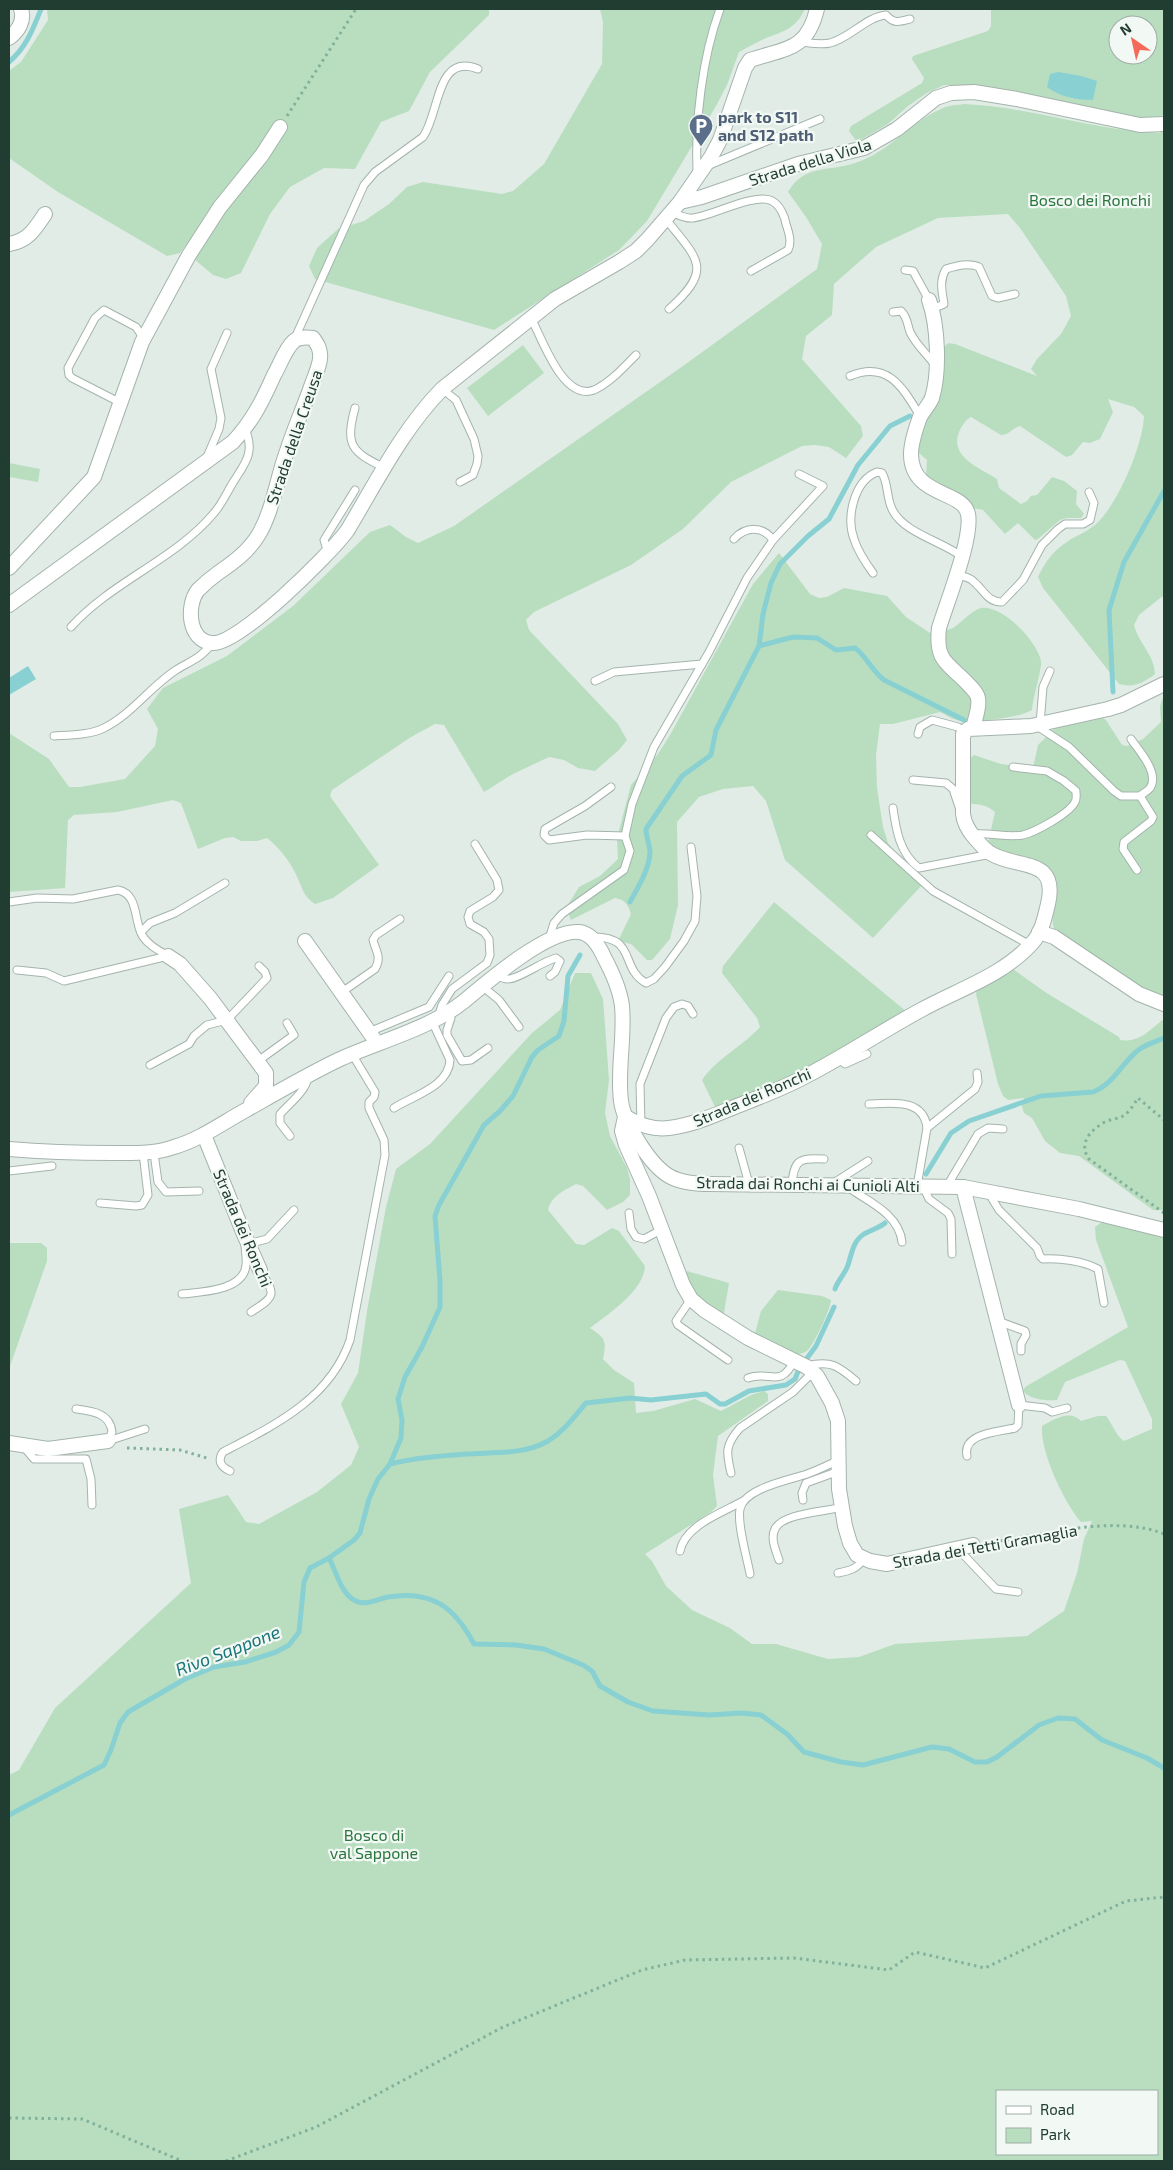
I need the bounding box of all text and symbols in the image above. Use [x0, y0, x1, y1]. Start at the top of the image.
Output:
north arrow [1108, 15, 1158, 65]
text: N [1117, 19, 1134, 39]
place label: park to S11 and S12 path [718, 107, 814, 144]
parking icon: park to S11 and S12 path [688, 113, 714, 147]
street label: Strada della Viola [746, 134, 873, 189]
park label: Bosco dei Ronchi [1029, 190, 1151, 209]
street label: Strada della Creusa [262, 367, 326, 507]
street label: Strada dei Ronchi [690, 1063, 814, 1130]
street label: Strada dei Ronchi [210, 1166, 277, 1290]
street label: Strada dai Ronchi ai Cunioli Alti [696, 1172, 920, 1195]
street label: Strada dei Tetti Gramaglia [891, 1520, 1079, 1571]
water label: Rivo Sappone [172, 1620, 284, 1680]
park label: Bosco di val Sappone [330, 1825, 418, 1862]
legend [996, 2090, 1158, 2155]
text: Road [1040, 2100, 1075, 2118]
text: Park [1040, 2125, 1071, 2143]

